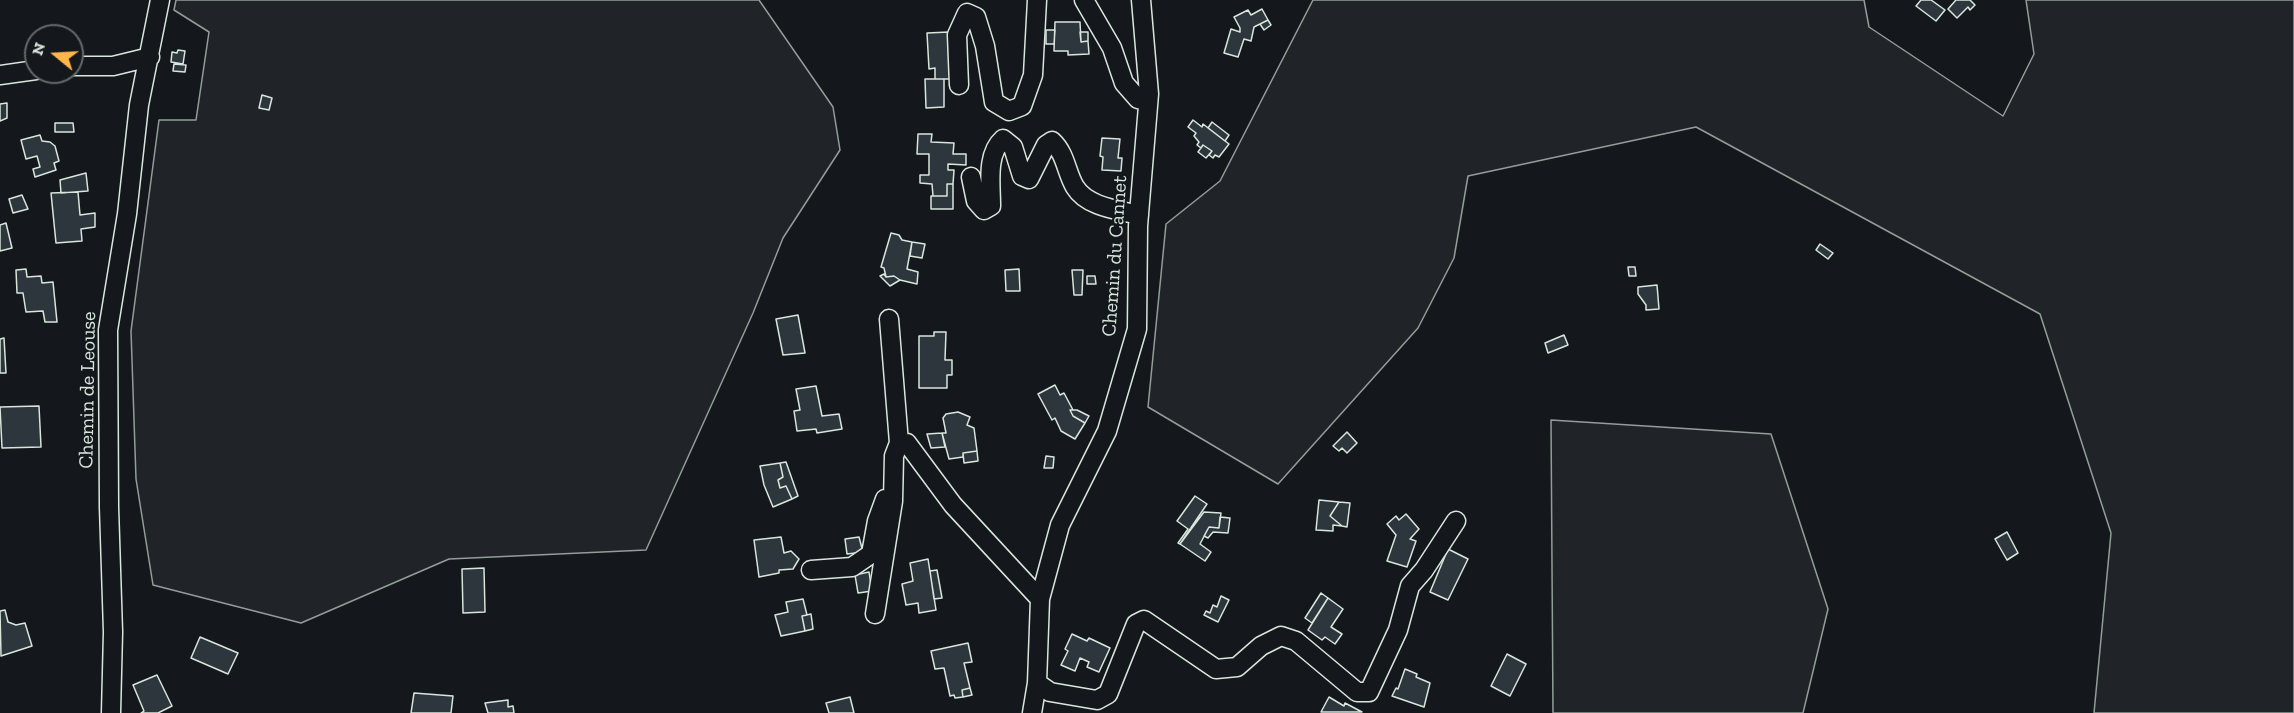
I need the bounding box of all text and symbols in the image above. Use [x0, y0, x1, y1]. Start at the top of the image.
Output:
north arrow [24, 24, 84, 84]
text: N [27, 40, 49, 58]
street label: Chemin du Cannet [1097, 175, 1133, 337]
street label: Chemin de Leouse [75, 311, 101, 469]

